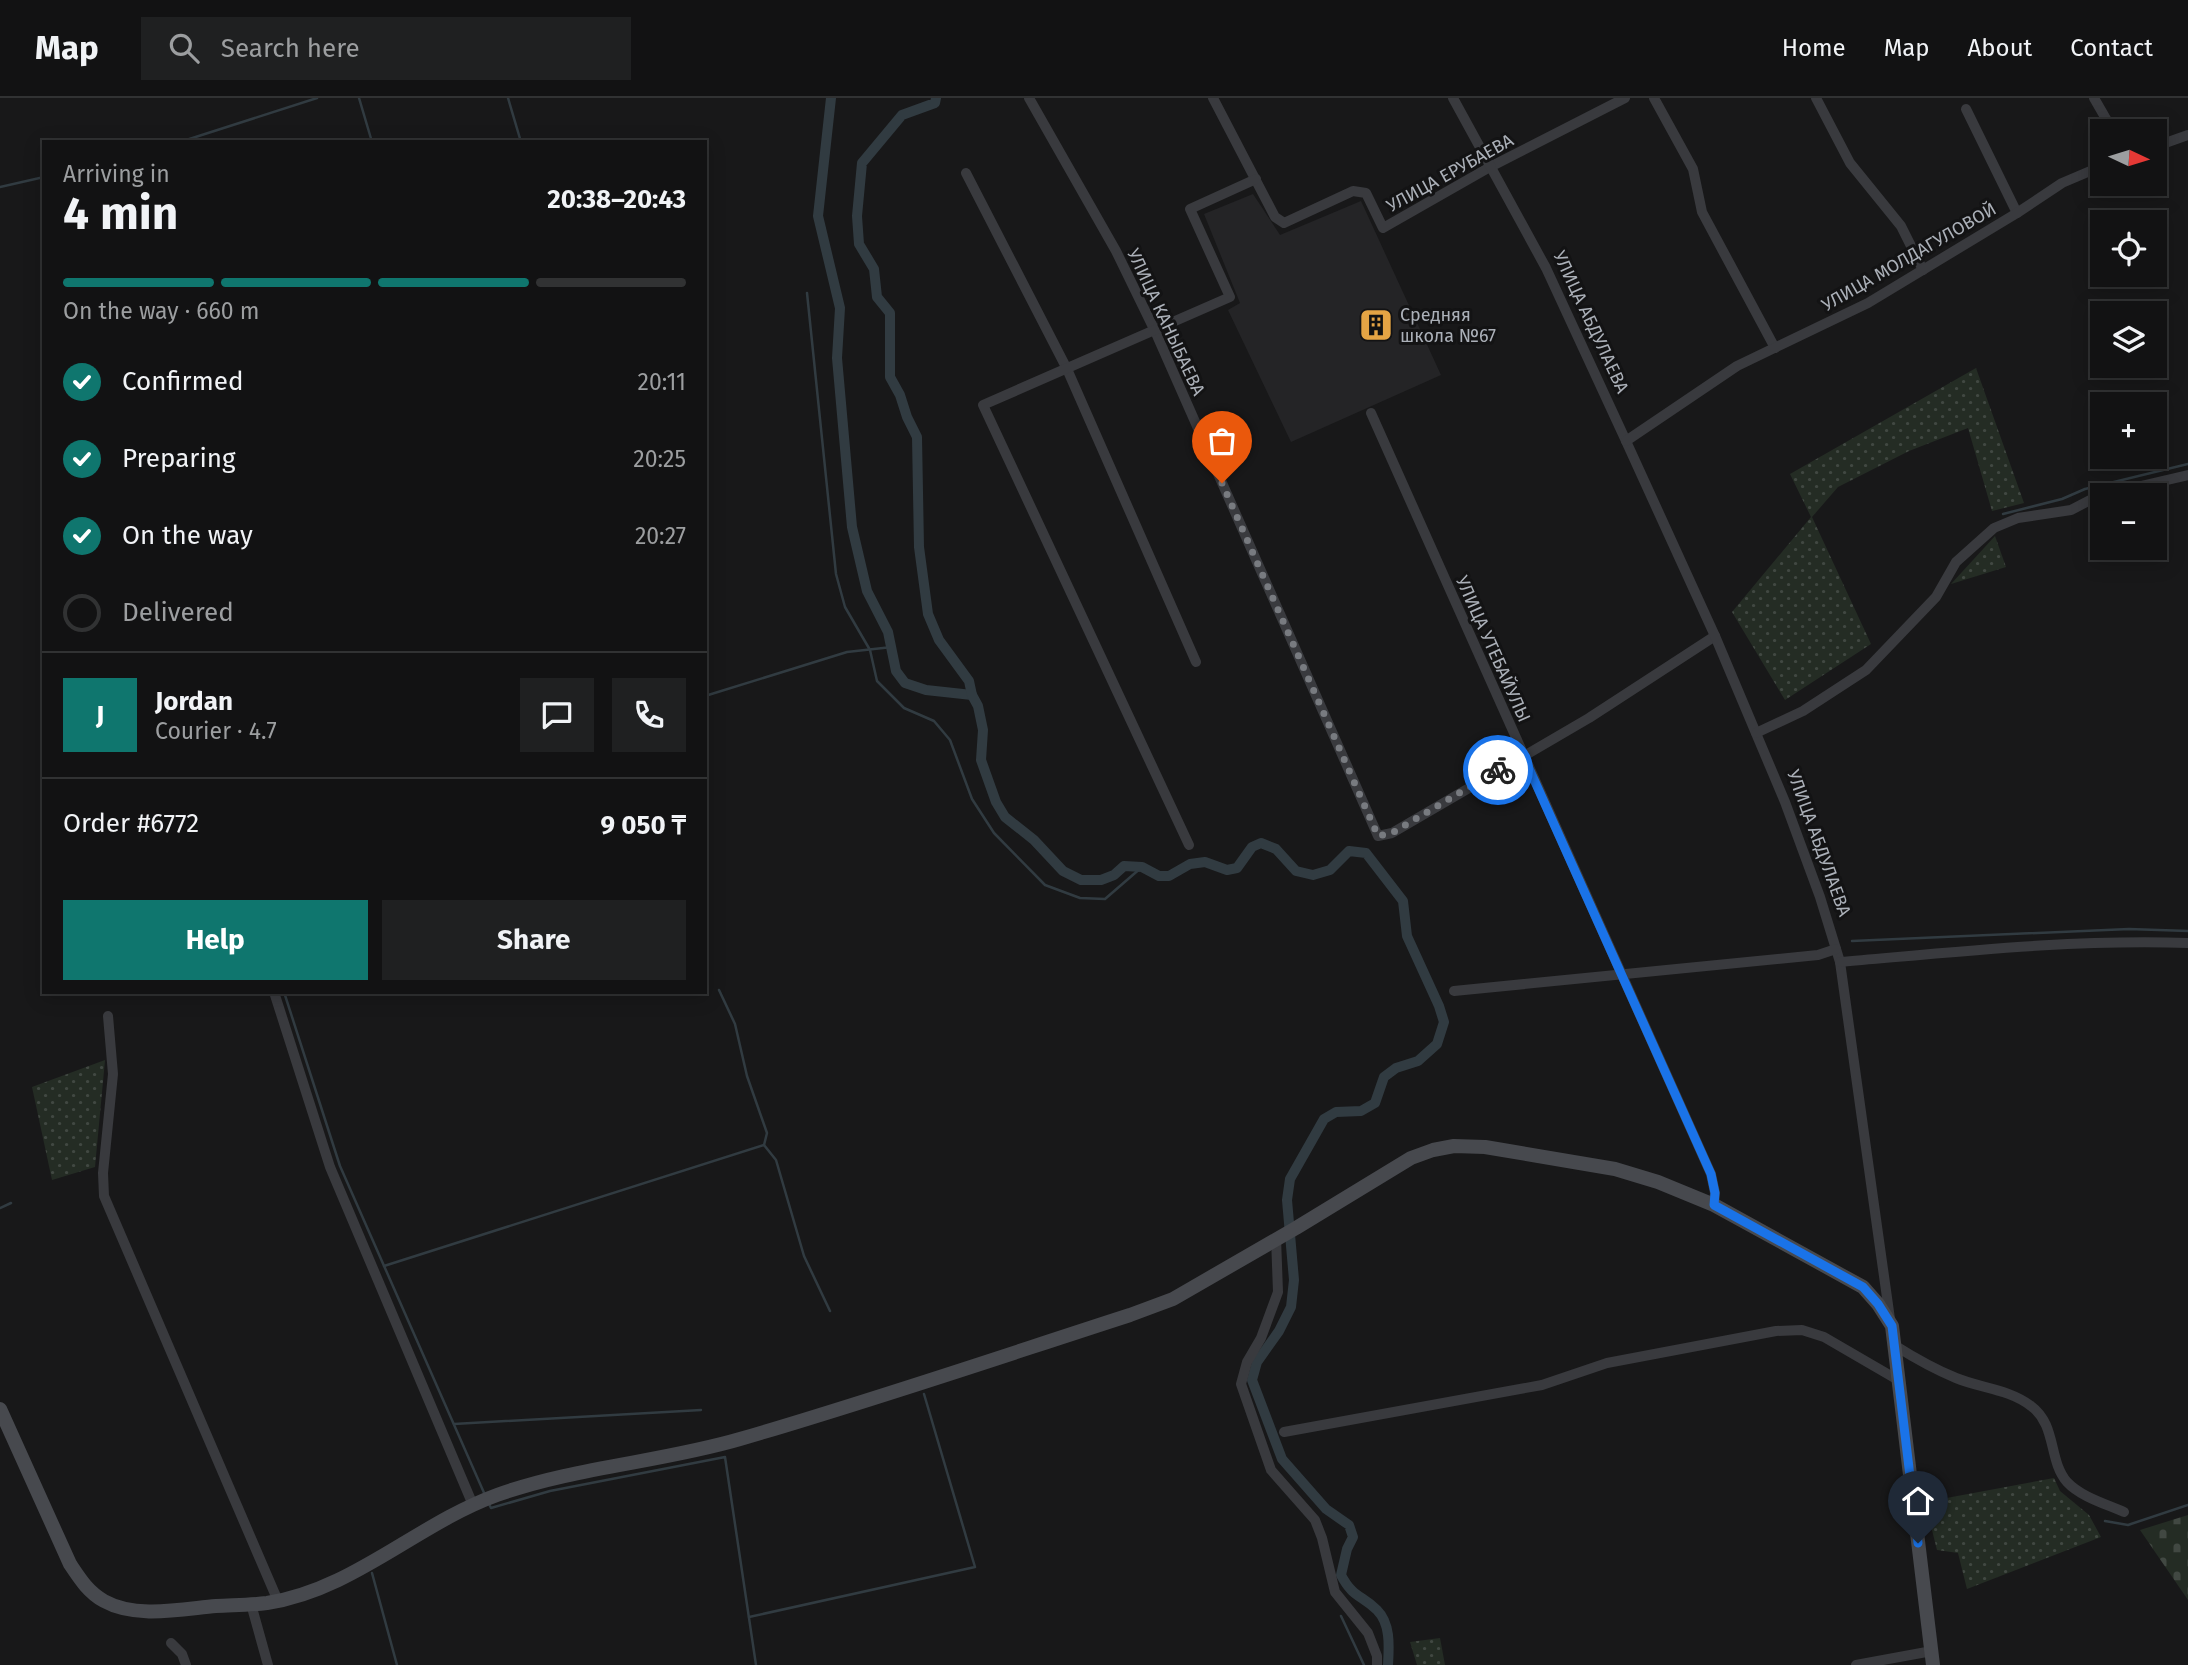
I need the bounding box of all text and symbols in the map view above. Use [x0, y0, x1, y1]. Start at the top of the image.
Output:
search box [141, 17, 631, 80]
text: Map [35, 28, 99, 68]
icon: search [165, 29, 203, 67]
text: Search here [221, 33, 360, 64]
text: Home [1782, 34, 1846, 62]
text: Map [1884, 34, 1930, 62]
text: About [1968, 34, 2032, 62]
text: Contact [2070, 34, 2153, 62]
north arrow [2090, 119, 2166, 196]
map controls [2090, 119, 2167, 560]
street label: УЛИЦА ЕРУБАЕВА [1383, 129, 1518, 217]
text: Arriving in [63, 160, 170, 188]
text: 20:38–20:43 [547, 184, 686, 215]
text: 4 min [63, 186, 178, 241]
street label: УЛИЦА МОЛДАГУЛОВОЙ [1818, 198, 2000, 316]
button: locate [2090, 210, 2167, 287]
street label: УЛИЦА КАНЫБАЕВА [1122, 245, 1210, 400]
street label: УЛИЦА АБДУЛАЕВА [1548, 247, 1634, 397]
text: On the way · 660 m [63, 297, 259, 325]
button: layers [2090, 301, 2167, 378]
place label: Средняя школа №67 [1400, 304, 1496, 347]
building icon: Средняя школа №67 [1357, 306, 1395, 344]
icon: check [63, 363, 101, 401]
text: Confirmed [122, 366, 243, 397]
text: 20:11 [638, 368, 686, 396]
button: + [2090, 392, 2167, 469]
pin [1192, 411, 1252, 483]
icon: bag [1203, 422, 1241, 460]
icon: check [63, 440, 101, 478]
text: Preparing [122, 443, 235, 474]
text: 20:25 [633, 445, 686, 473]
button: − [2090, 483, 2167, 560]
icon: check [63, 517, 101, 555]
text: On the way [122, 520, 253, 551]
text: 20:27 [635, 522, 686, 550]
street label: УЛИЦА УТЕБАЙУЛЫ [1451, 572, 1535, 726]
text: Delivered [122, 597, 234, 628]
button: chat [520, 678, 594, 752]
button: phone [612, 678, 686, 752]
text: Jordan [155, 686, 233, 717]
text: J [96, 700, 104, 731]
text: Courier · 4.7 [155, 717, 277, 745]
courier [1463, 735, 1533, 805]
icon: bike [1479, 751, 1517, 789]
street label: УЛИЦА АБДУЛАЕВА [1782, 767, 1856, 920]
text: Order #6772 [63, 808, 199, 839]
text: 9 050 ₸ [601, 810, 686, 841]
button: Help [63, 900, 368, 980]
button: Share [382, 900, 686, 980]
pin [1888, 1471, 1948, 1543]
icon: home [1899, 1482, 1937, 1520]

